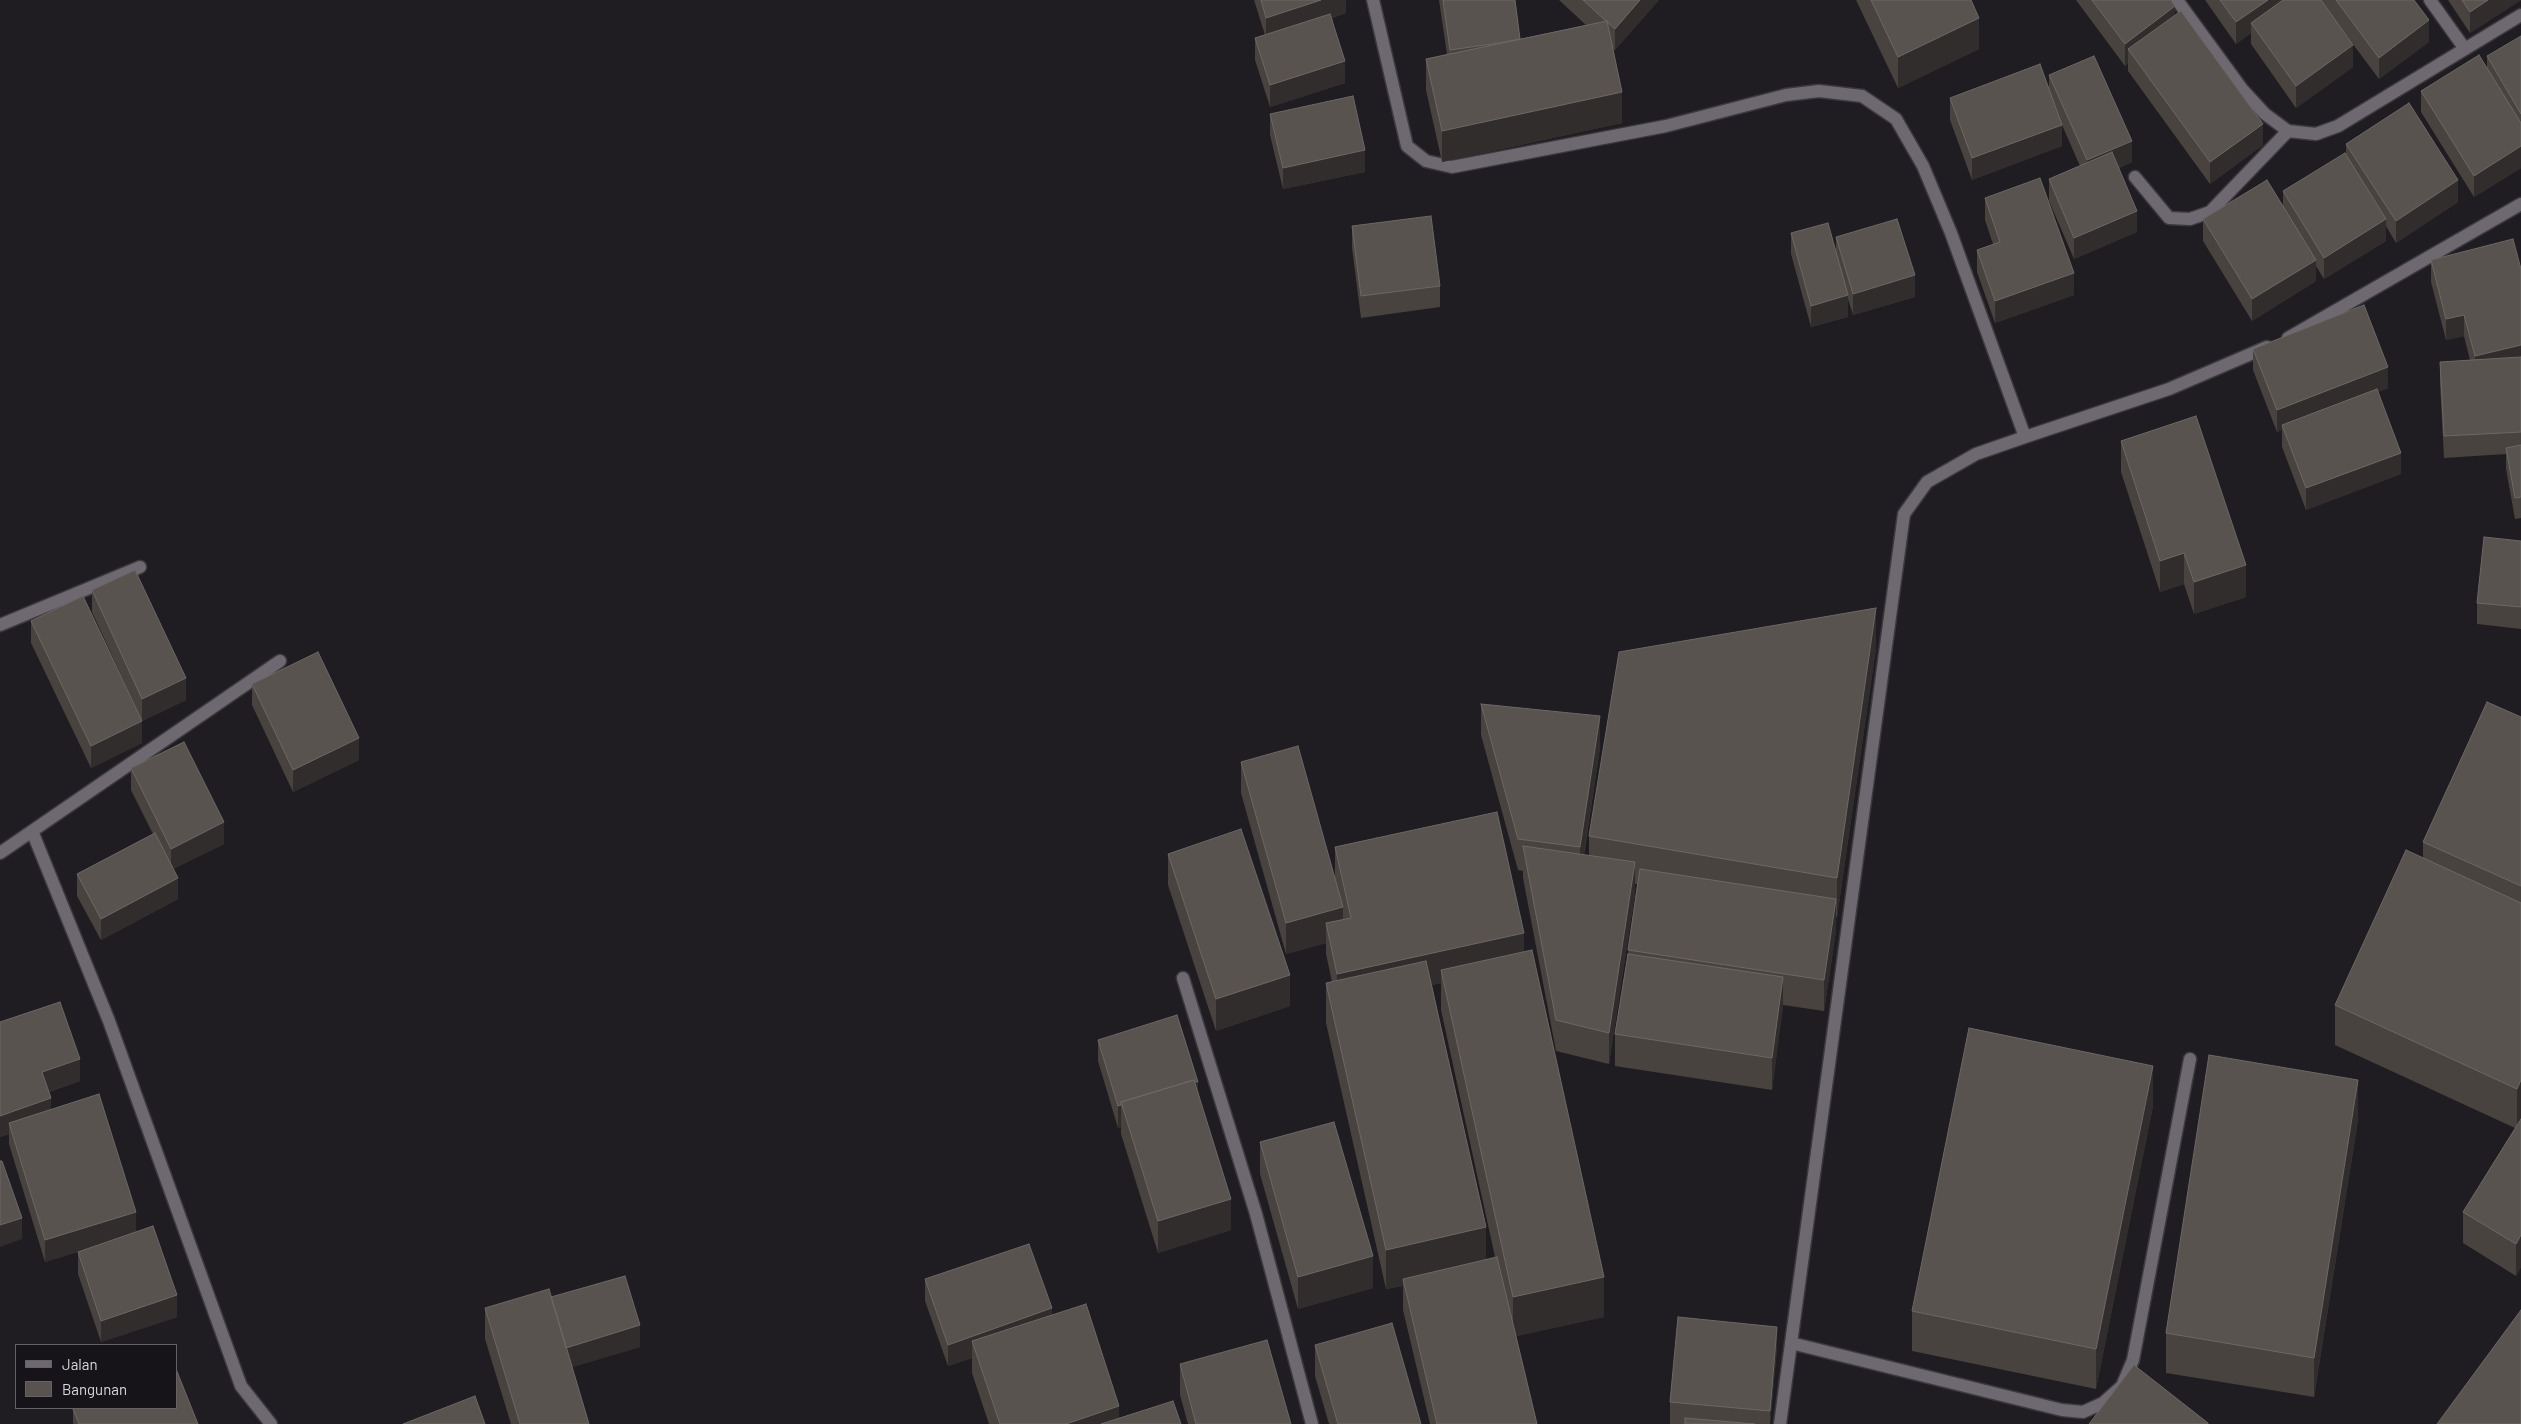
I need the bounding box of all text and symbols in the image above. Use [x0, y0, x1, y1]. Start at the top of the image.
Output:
legend [15, 1344, 178, 1409]
text: Jalan [62, 1355, 98, 1373]
text: Bangunan [62, 1380, 127, 1398]

